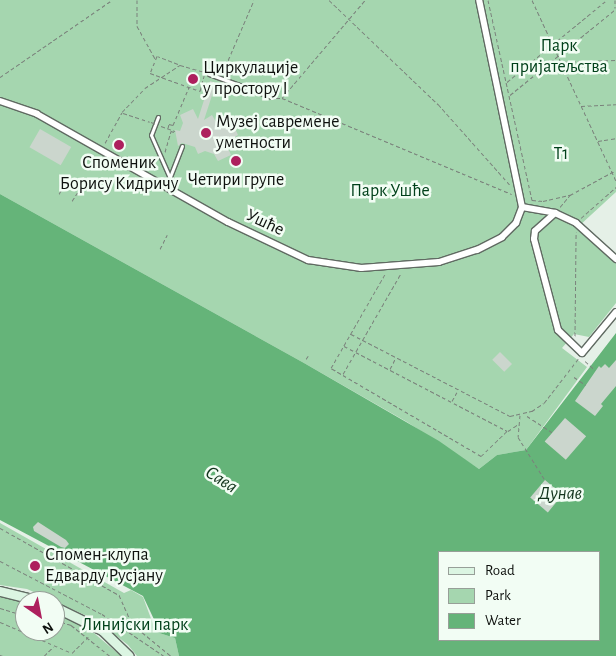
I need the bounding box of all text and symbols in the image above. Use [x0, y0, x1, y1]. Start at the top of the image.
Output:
park label: Парк пријатељства [510, 36, 608, 78]
place label: Циркулације у простору I [203, 58, 298, 100]
marker: Циркулације у простору I [187, 73, 199, 85]
place label: Музеј савремене уметности [216, 112, 340, 154]
marker: Музеј савремене уметности [200, 127, 212, 139]
marker: Споменик Борису Кидричу [113, 139, 125, 151]
park label: Т1 [554, 143, 568, 165]
place label: Споменик Борису Кидричу [60, 153, 178, 195]
marker: Четири групе [230, 155, 242, 167]
place label: Четири групе [188, 169, 284, 191]
park label: Парк Ушће [350, 180, 430, 202]
street label: Ушће [242, 205, 288, 241]
water label: Сава [201, 461, 241, 499]
water label: Дунав [538, 483, 582, 505]
place label: Спомен-клупа Едварду Русјану [45, 545, 163, 588]
legend [438, 551, 601, 641]
marker: Спомен-клупа Едварду Русјану [29, 560, 41, 572]
text: Road [485, 563, 515, 578]
text: Park [485, 588, 511, 603]
north arrow [15, 591, 65, 641]
text: Water [485, 613, 521, 628]
park label: Линијски парк [82, 614, 188, 636]
text: N [40, 619, 56, 636]

